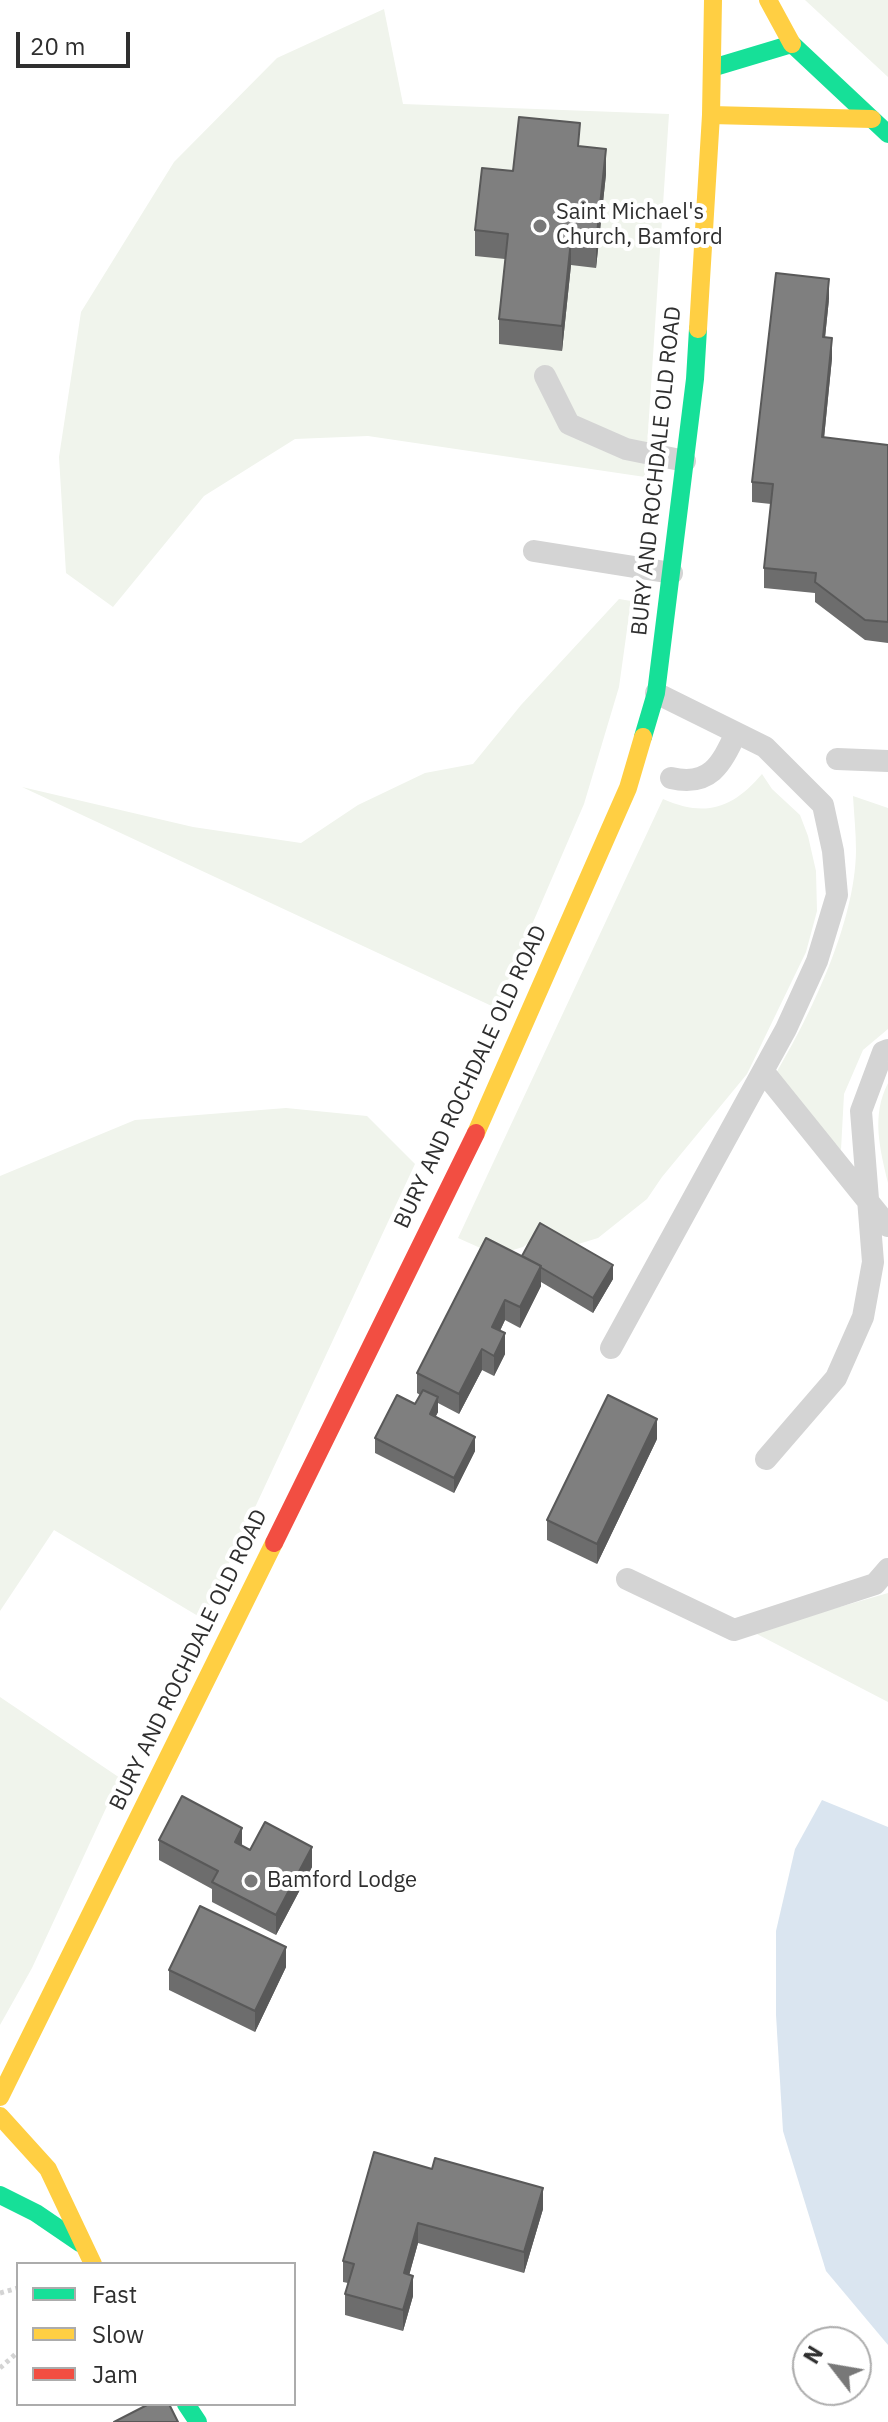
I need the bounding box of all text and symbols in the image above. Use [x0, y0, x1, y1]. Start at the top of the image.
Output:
scale bar [20, 16, 134, 66]
text: 20 m [30, 30, 85, 62]
place label: Saint Michael's Church, Bamford [556, 200, 723, 252]
marker: Saint Michael's Church, Bamford [531, 217, 549, 235]
street label: BURY AND ROCHDALE OLD ROAD [627, 305, 687, 637]
street label: BURY AND ROCHDALE OLD ROAD [389, 921, 553, 1233]
street label: BURY AND ROCHDALE OLD ROAD [105, 1505, 273, 1815]
place label: Bamford Lodge [267, 1868, 417, 1894]
marker: Bamford Lodge [242, 1872, 260, 1890]
legend [16, 2262, 296, 2406]
text: Fast [92, 2278, 137, 2310]
text: Slow [92, 2318, 144, 2350]
north arrow [792, 2326, 872, 2406]
text: N [796, 2340, 829, 2369]
text: Jam [92, 2358, 138, 2390]

